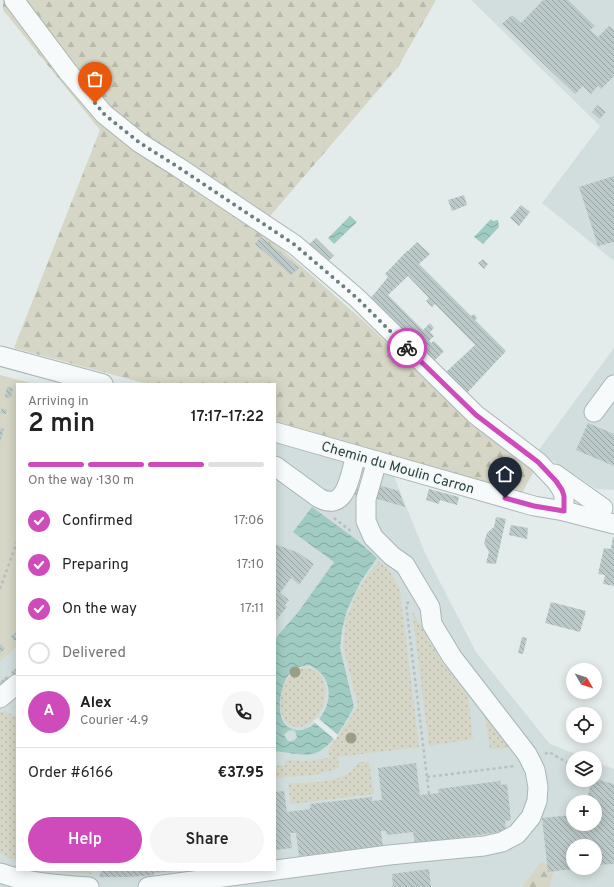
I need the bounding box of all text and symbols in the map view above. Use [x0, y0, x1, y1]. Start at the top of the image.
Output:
pin [78, 62, 112, 103]
icon: bag [84, 68, 106, 90]
courier [387, 328, 427, 368]
icon: bike [396, 337, 418, 359]
text: Arriving in [28, 394, 89, 410]
text: 2 min [28, 408, 95, 441]
text: 17:17–17:22 [191, 408, 264, 427]
street label: Chemin du Moulin Carron [319, 438, 476, 498]
pin [488, 457, 522, 498]
icon: home [494, 463, 516, 485]
text: On the way · 130 m [28, 473, 134, 489]
icon: check [28, 510, 50, 532]
text: Confirmed [62, 512, 133, 531]
text: 17:06 [234, 513, 264, 529]
icon: check [28, 554, 50, 576]
text: Preparing [62, 556, 129, 575]
text: 17:10 [237, 557, 264, 573]
icon: check [28, 598, 50, 620]
text: On the way [62, 600, 137, 619]
text: 17:11 [240, 601, 264, 617]
text: Delivered [62, 644, 126, 663]
north arrow [566, 663, 602, 699]
map controls [566, 663, 602, 875]
button: phone [222, 691, 264, 733]
text: Alex [80, 694, 112, 713]
text: A [44, 702, 54, 721]
button: locate [566, 707, 602, 743]
text: Courier · 4.9 [80, 713, 148, 729]
button: layers [566, 751, 602, 787]
text: Order #6166 [28, 764, 113, 783]
text: €37.95 [218, 764, 264, 783]
button: + [566, 795, 602, 831]
button: Help [28, 817, 142, 863]
button: Share [150, 817, 264, 863]
button: − [566, 839, 602, 875]

